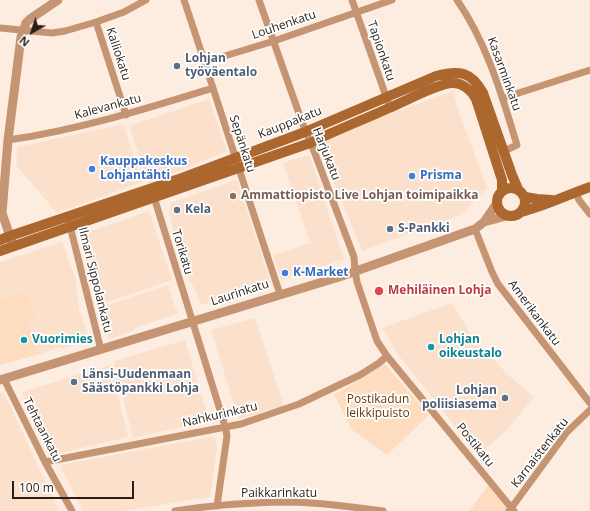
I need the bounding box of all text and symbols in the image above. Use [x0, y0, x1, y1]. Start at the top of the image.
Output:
street label: Louhenkatu [250, 7, 318, 43]
north arrow [12, 12, 52, 52]
street label: Tapionkatu [364, 19, 398, 83]
street label: Kalliokatu [103, 26, 133, 82]
text: N [16, 33, 32, 50]
street label: Kasarminkatu [484, 35, 524, 113]
place label: Lohjan työväentalo [185, 52, 257, 80]
marker: Lohjan työväentalo [172, 61, 182, 71]
street label: Kalevankatu [73, 91, 143, 123]
street label: Kauppakatu [256, 104, 324, 142]
street label: Sepänkatu [226, 114, 258, 174]
street label: Harjukatu [309, 126, 343, 182]
place label: Kauppakeskus Lohjantähti [100, 155, 187, 183]
marker: Kauppakeskus Lohjantähti [87, 164, 97, 174]
place label: Prisma [420, 169, 462, 183]
marker: Prisma [407, 171, 417, 181]
place label: Ammattiopisto Live Lohjan toimipaikka [241, 189, 478, 203]
marker: Ammattiopisto Live Lohjan toimipaikka [228, 191, 238, 201]
place label: Kela [185, 203, 211, 217]
marker: Kela [172, 205, 182, 215]
place label: S-Pankki [398, 222, 450, 236]
marker: S-Pankki [385, 224, 395, 234]
street label: Ilmari Sippolankatu [75, 226, 115, 334]
street label: Torikatu [168, 228, 196, 276]
place label: K-Market [293, 266, 349, 280]
marker: K-Market [280, 268, 290, 278]
street label: Laurinkatu [209, 277, 271, 309]
street label: Amerikankatu [505, 277, 563, 349]
place label: Mehiläinen Lohja [388, 284, 492, 298]
marker: Mehiläinen Lohja [373, 285, 385, 297]
place label: Vuorimies [32, 333, 93, 347]
place label: Lohjan oikeustalo [439, 333, 502, 361]
marker: Vuorimies [19, 335, 29, 345]
marker: Lohjan oikeustalo [426, 342, 436, 352]
place label: Länsi-Uudenmaan Säästöpankki Lohja [82, 368, 199, 396]
marker: Länsi-Uudenmaan Säästöpankki Lohja [69, 377, 79, 387]
place label: Lohjan poliisiasema [422, 384, 497, 412]
park label: Postikadun leikkipuisto [346, 393, 410, 421]
marker: Lohjan poliisiasema [500, 393, 510, 403]
street label: Tehtaankatu [20, 395, 64, 465]
street label: Nahkurinkatu [181, 399, 259, 431]
street label: Karnaistenkatu [508, 415, 572, 491]
street label: Postikatu [453, 420, 497, 470]
scale bar [14, 473, 136, 499]
text: 100 m [19, 479, 54, 496]
street label: Paikkarinkatu [241, 487, 317, 501]

